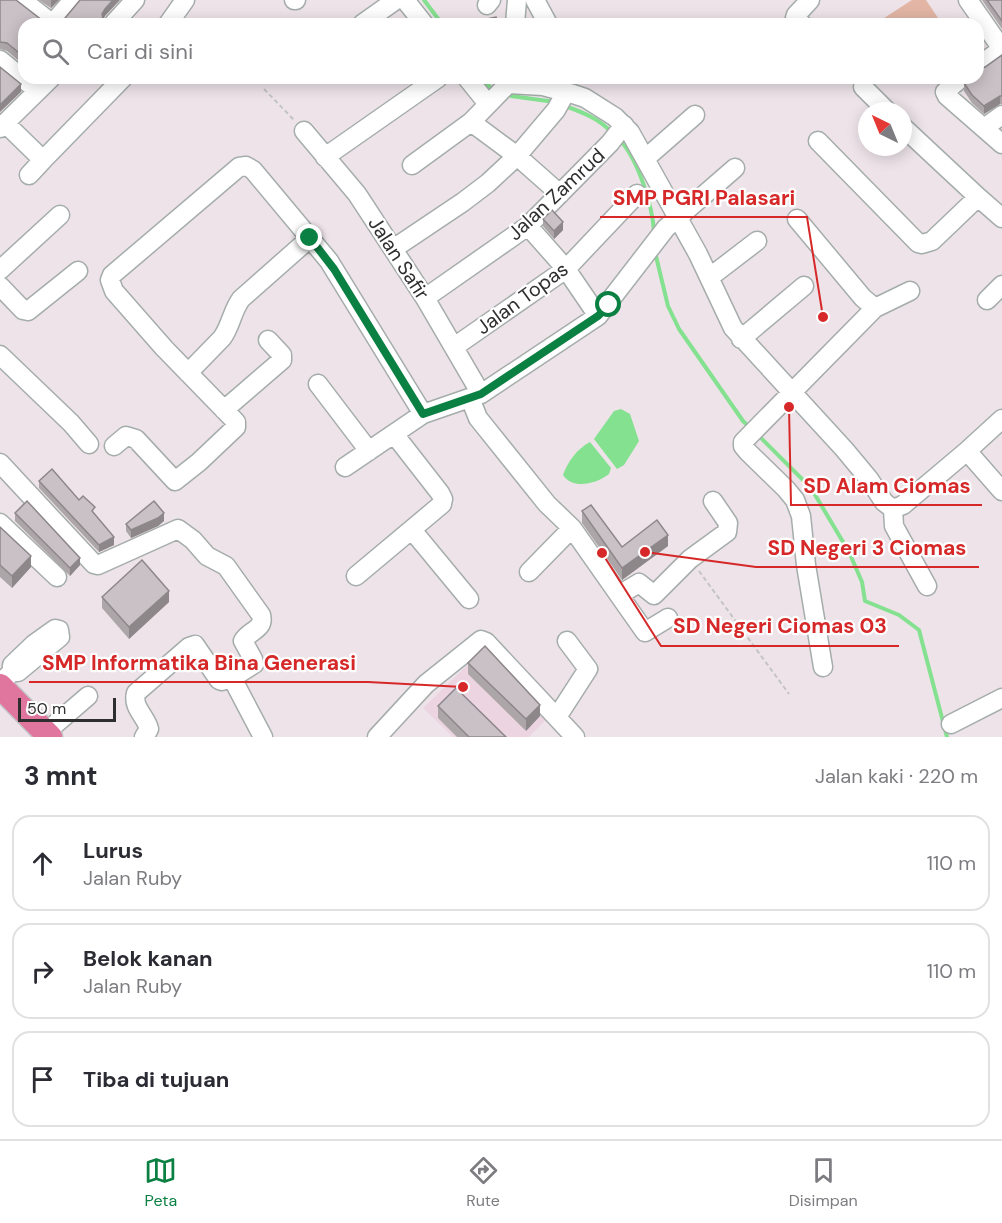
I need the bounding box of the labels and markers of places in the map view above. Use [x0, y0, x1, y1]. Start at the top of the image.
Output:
callout: SMP PGRI Palasari [600, 178, 807, 217]
callout: SD Alam Ciomas [791, 466, 982, 505]
callout: SD Negeri 3 Ciomas [756, 528, 979, 567]
callout: SD Negeri Ciomas 03 [661, 607, 899, 646]
callout: SMP Informatika Bina Generasi [29, 643, 368, 682]

